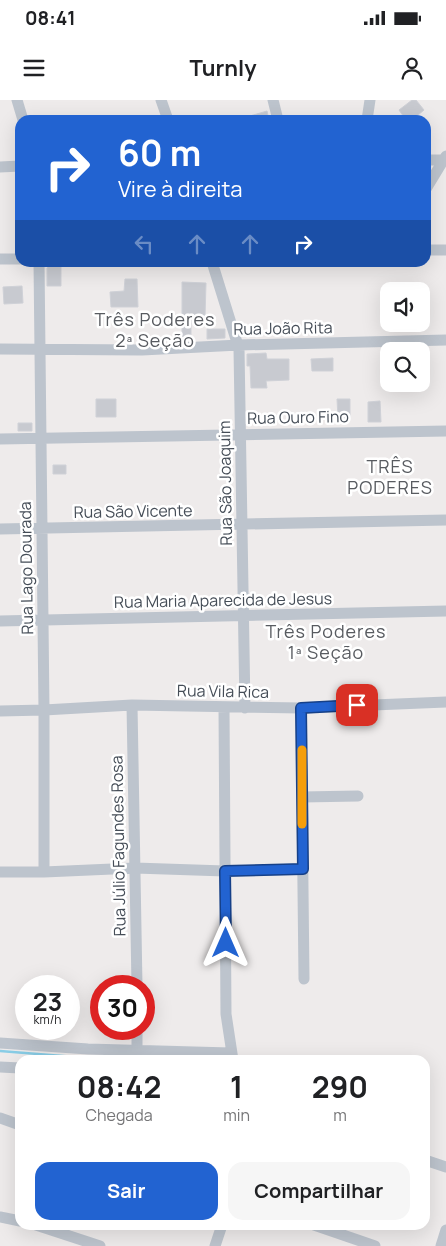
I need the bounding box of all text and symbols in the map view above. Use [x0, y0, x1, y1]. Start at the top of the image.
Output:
text: 08:41 [25, 5, 76, 31]
text: Turnly [189, 53, 257, 83]
icon: menu [20, 54, 48, 82]
icon: person [398, 54, 426, 82]
text: 60 m [118, 129, 201, 177]
icon: right [35, 135, 100, 200]
text: Vire à direita [118, 174, 242, 204]
icon: left [130, 230, 158, 258]
icon: ahead [183, 230, 211, 258]
icon: ahead [236, 230, 264, 258]
icon: right [289, 230, 317, 258]
map controls [380, 282, 430, 392]
button: sound [380, 282, 430, 332]
district label: Três Poderes 2ª Seção [95, 307, 215, 352]
street label: Rua João Rita [233, 316, 333, 340]
button: search [380, 342, 430, 392]
street label: Rua Ouro Fino [247, 405, 349, 429]
street label: Rua São Joaquim [213, 420, 237, 546]
district label: TRÊS PODERES [347, 454, 433, 499]
street label: Rua São Vicente [73, 499, 193, 523]
street label: Rua Lago Dourada [14, 501, 38, 635]
street label: Rua Maria Aparecida de Jesus [114, 587, 332, 613]
district label: Três Poderes 1ª Seção [266, 619, 386, 664]
street label: Rua Vila Rica [177, 679, 269, 703]
pin [336, 684, 378, 726]
icon: arrive [343, 691, 371, 719]
street label: Rua Júlio Fagundes Rosa [105, 755, 131, 937]
position arrow [199, 916, 251, 968]
speed limit sign: 30 [90, 975, 155, 1040]
text: 23 [33, 984, 62, 1019]
text: km/h [34, 1011, 61, 1028]
text: 08:42 [77, 1066, 161, 1107]
text: 1 [230, 1066, 243, 1107]
text: 290 [312, 1066, 368, 1107]
text: Chegada [86, 1104, 153, 1126]
text: min [223, 1104, 250, 1126]
text: m [333, 1104, 347, 1126]
button: Sair [35, 1162, 218, 1220]
button: Compartilhar [228, 1162, 410, 1220]

